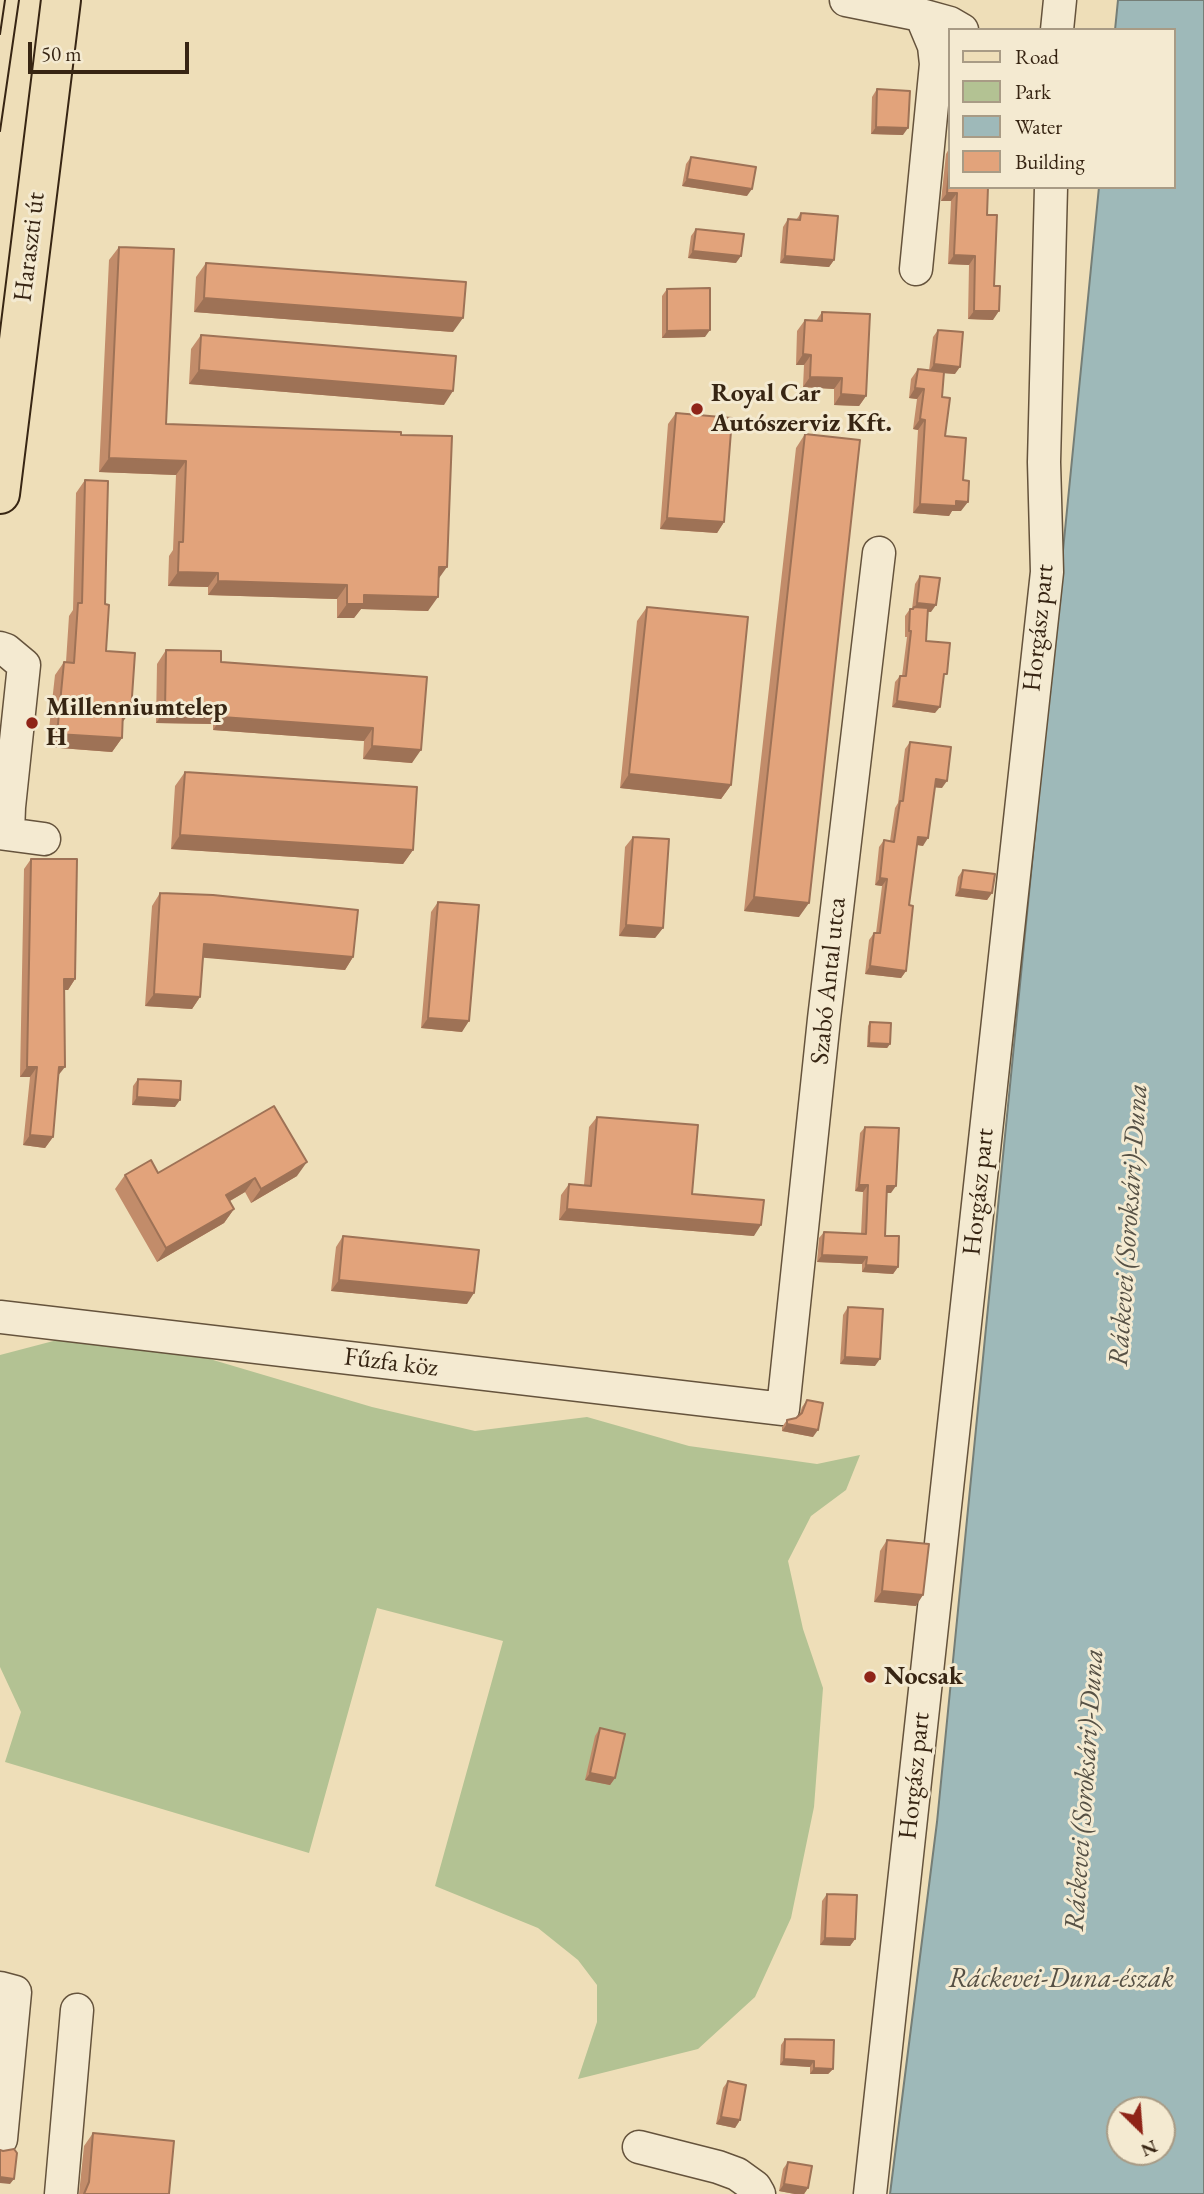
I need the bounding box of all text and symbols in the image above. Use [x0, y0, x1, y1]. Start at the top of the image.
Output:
scale bar [32, 28, 192, 72]
legend [948, 28, 1176, 189]
text: 50 m [41, 40, 82, 67]
text: Road [1015, 43, 1059, 70]
text: Park [1015, 78, 1051, 105]
text: Water [1015, 113, 1062, 140]
text: Building [1015, 148, 1085, 175]
street label: Haraszti út [8, 190, 52, 304]
place label: Royal Car Autószerviz Kft. [711, 378, 892, 440]
marker: Royal Car Autószerviz Kft. [689, 401, 705, 417]
street label: Horgász part [1017, 563, 1061, 693]
place label: Millenniumtelep H [46, 692, 227, 754]
marker: Millenniumtelep H [24, 715, 40, 731]
street label: Szabó Antal utca [805, 896, 853, 1066]
water label: Ráckevei (Soroksári)-Duna [1102, 1082, 1156, 1368]
street label: Horgász part [957, 1127, 1001, 1257]
street label: Fűzfa köz [342, 1342, 440, 1384]
water label: Ráckevei (Soroksári)-Duna [1058, 1647, 1112, 1933]
place label: Nocsak [884, 1661, 963, 1693]
marker: Nocsak [862, 1669, 878, 1685]
street label: Horgász part [893, 1711, 937, 1841]
water label: Ráckevei-Duna-észak [948, 1962, 1174, 1996]
north arrow [1106, 2096, 1176, 2166]
text: N [1137, 2134, 1161, 2163]

